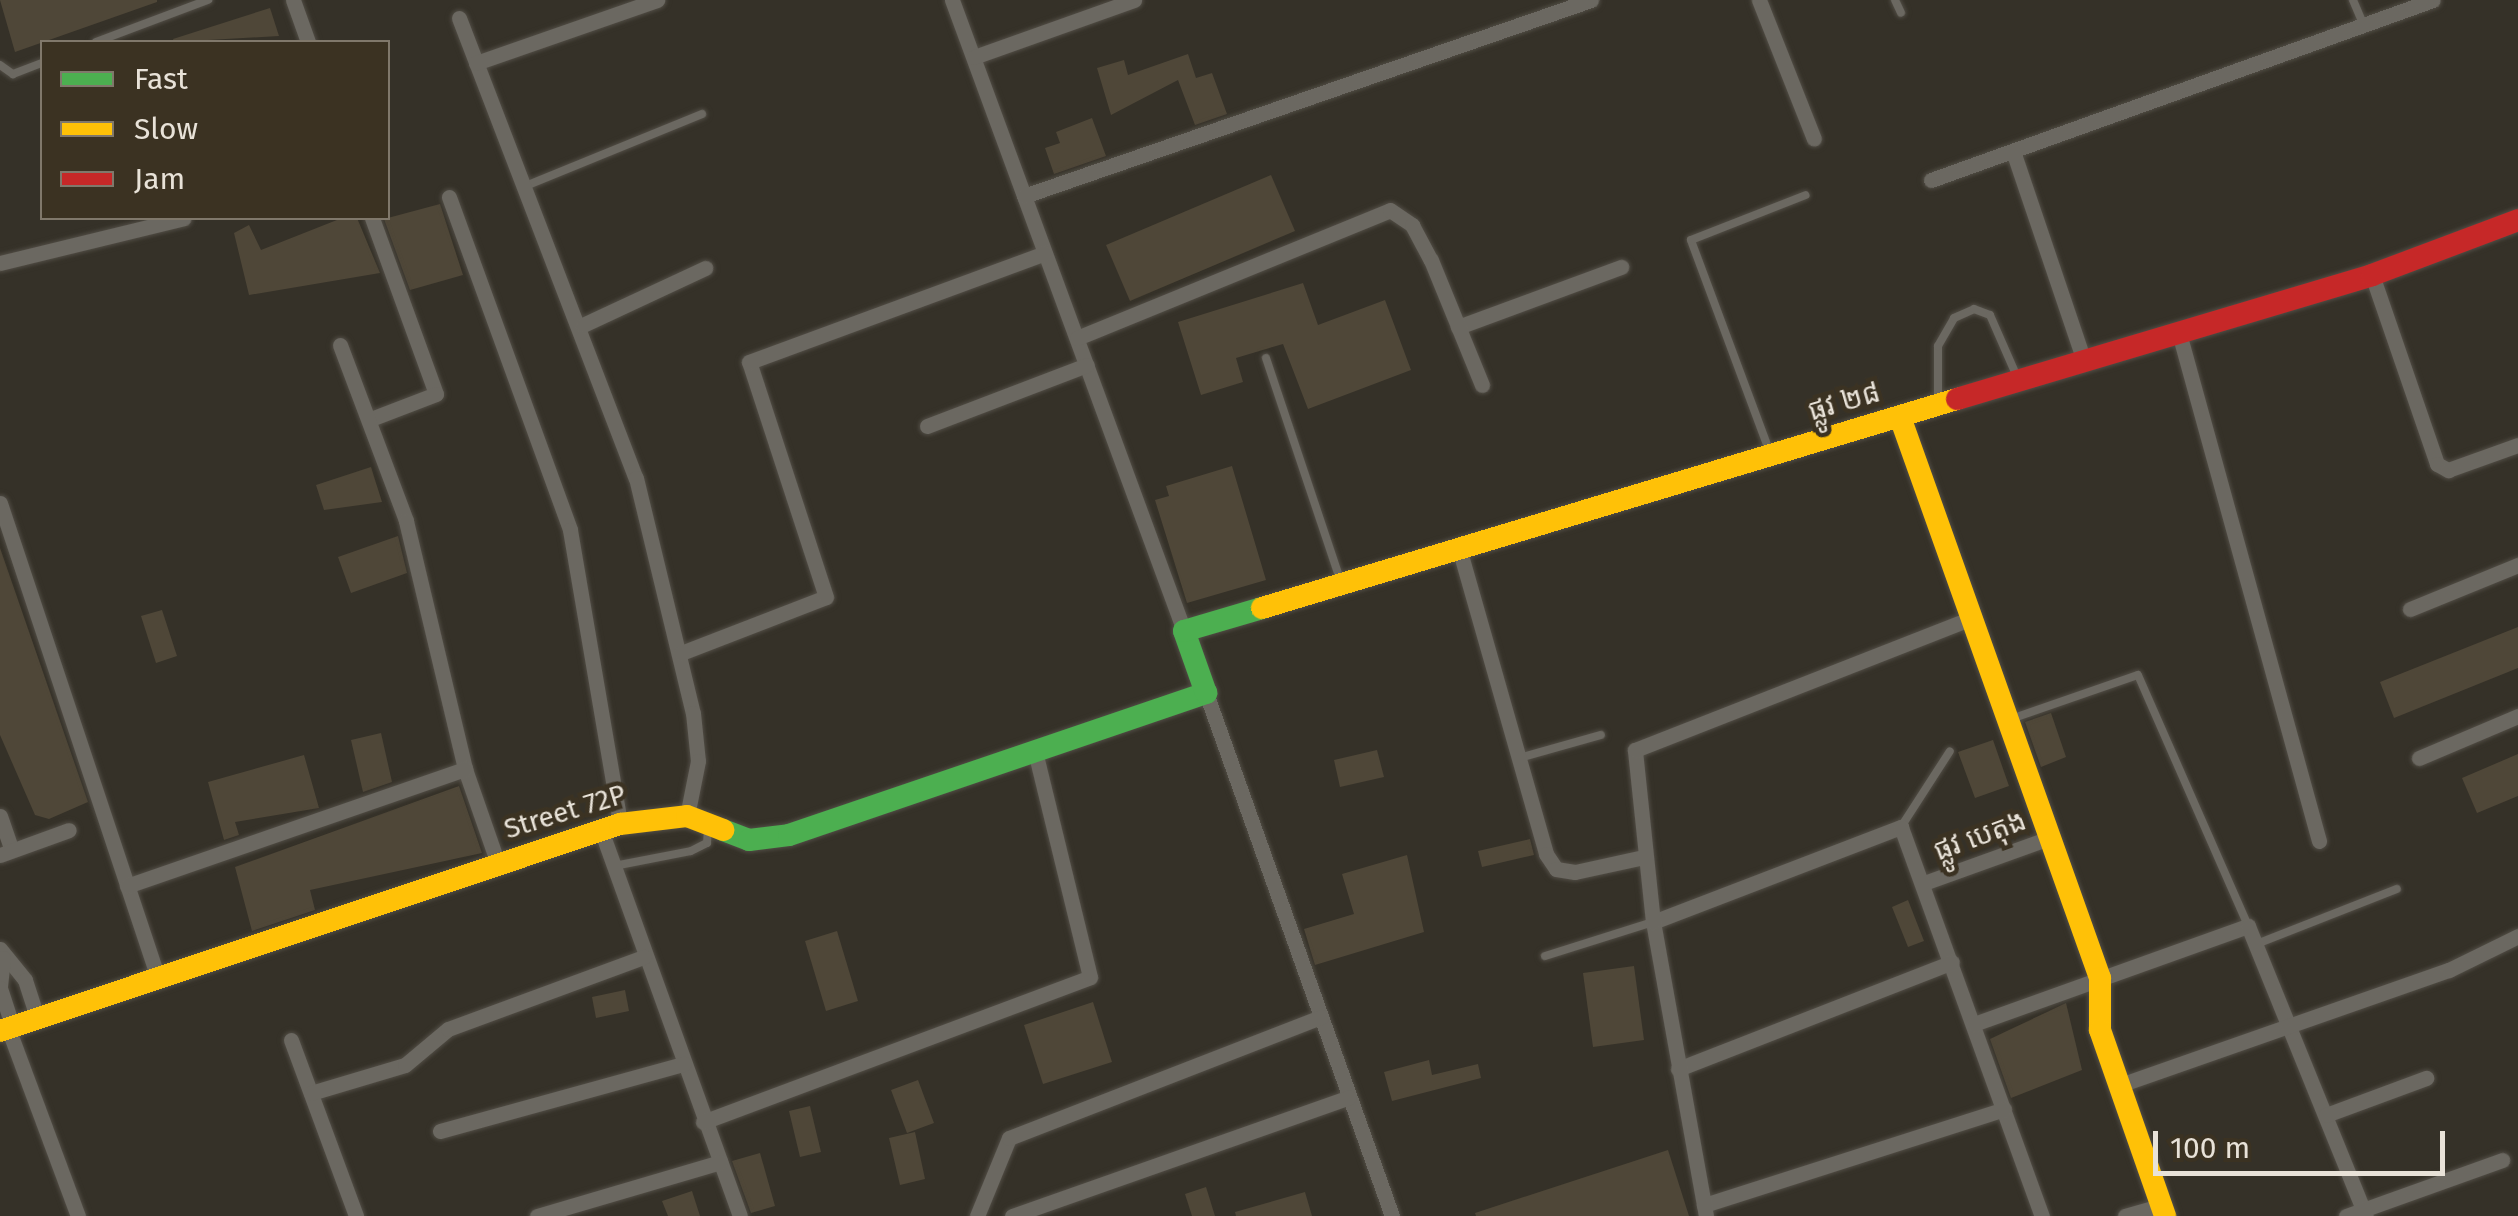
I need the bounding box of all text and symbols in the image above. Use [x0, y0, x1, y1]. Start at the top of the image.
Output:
legend [40, 40, 390, 220]
text: Fast [134, 61, 188, 97]
text: Slow [134, 111, 198, 147]
text: Jam [134, 161, 185, 197]
street label: ផ្លូវ ២៨ [1804, 376, 1884, 428]
street label: Street 72P [500, 778, 630, 846]
street label: ផ្លូវ បេតុង [1929, 804, 2031, 868]
scale bar [2158, 1111, 2450, 1173]
text: 100 m [2170, 1130, 2250, 1166]

